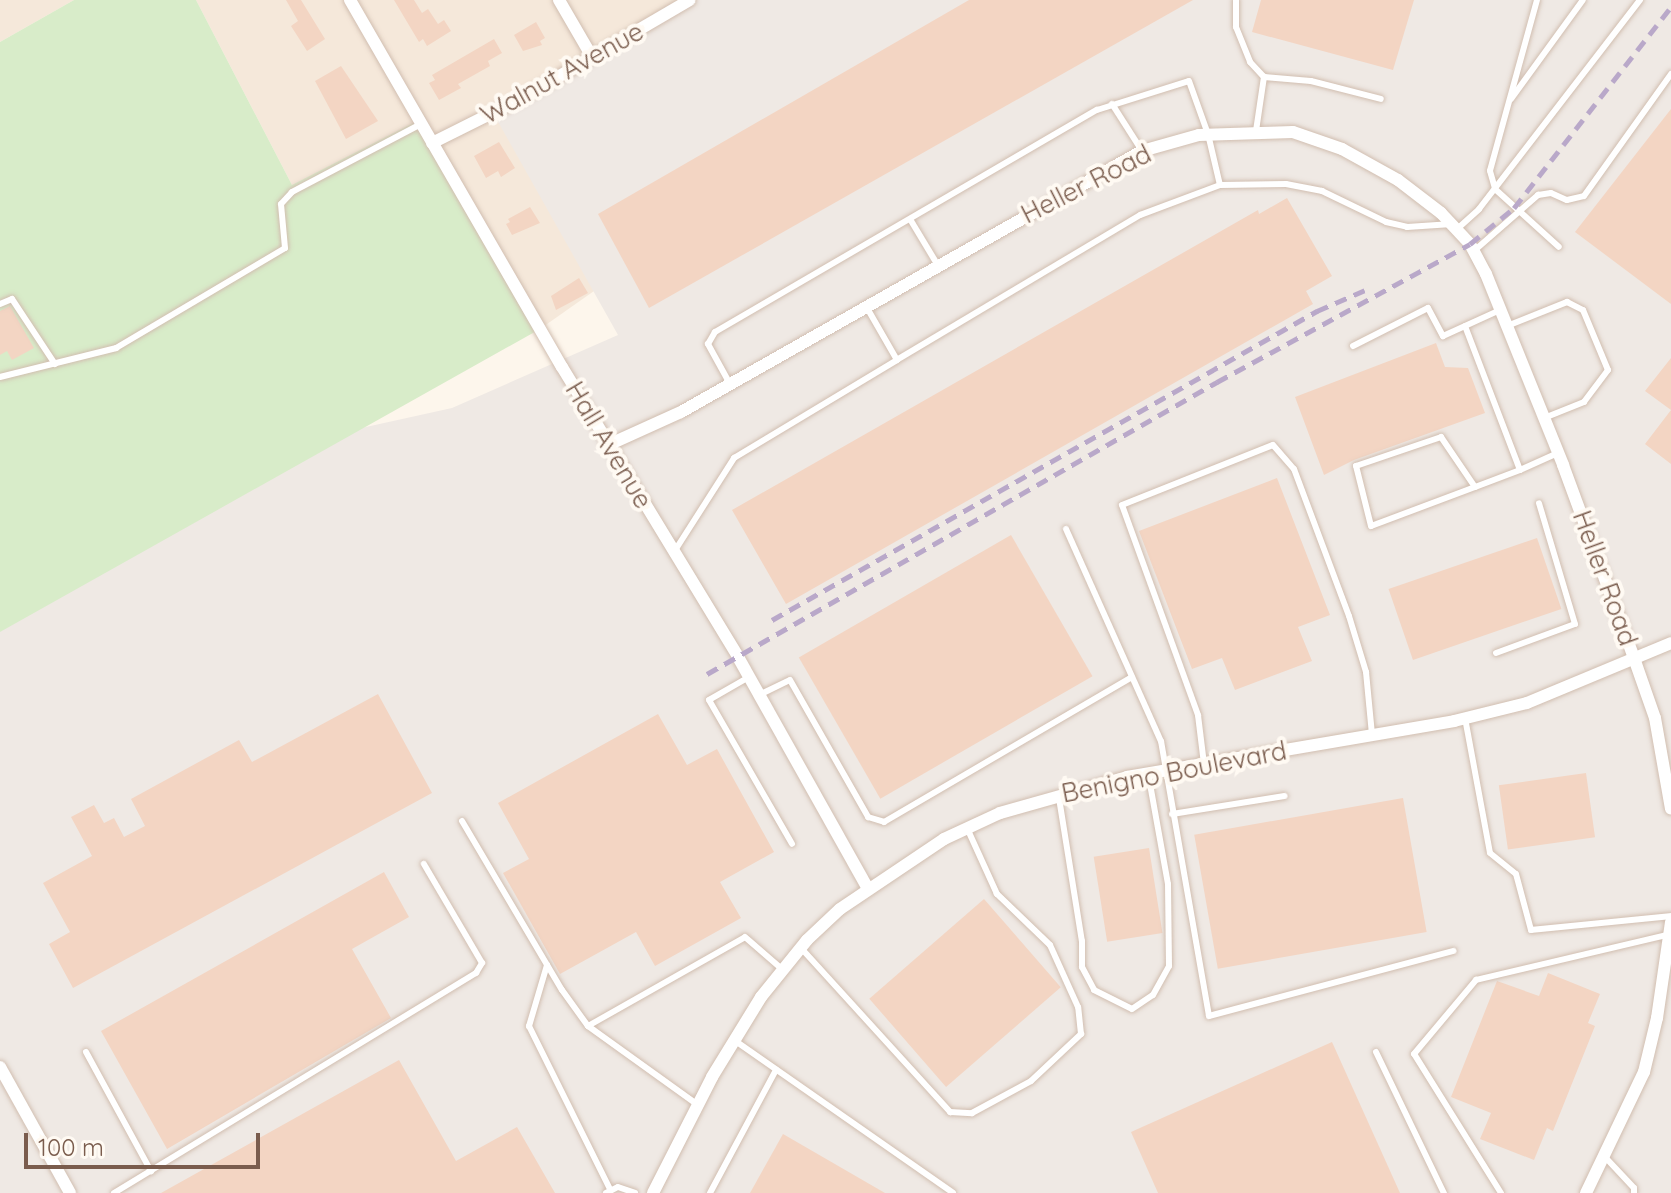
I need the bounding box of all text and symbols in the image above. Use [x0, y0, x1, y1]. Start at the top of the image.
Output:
street label: Walnut Avenue [475, 15, 649, 131]
street label: Heller Road [1016, 138, 1156, 230]
street label: Hall Avenue [559, 376, 659, 514]
street label: Heller Road [1566, 506, 1644, 650]
street label: Benigno Boulevard [1059, 735, 1289, 809]
scale bar [28, 1117, 264, 1167]
text: 100 m [38, 1132, 104, 1162]

